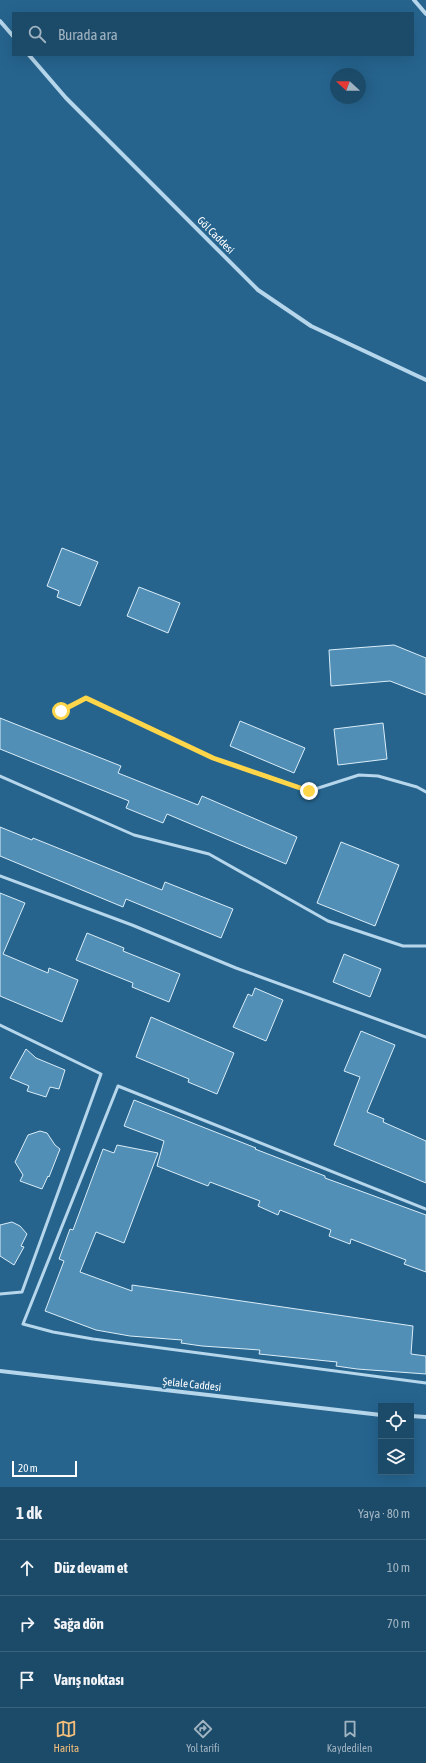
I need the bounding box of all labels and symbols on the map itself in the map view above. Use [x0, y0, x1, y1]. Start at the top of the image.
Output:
north arrow [330, 68, 366, 104]
street label: Göl Caddesi [195, 214, 237, 256]
route start [52, 702, 70, 720]
route end [300, 782, 318, 800]
street label: Şelale Caddesi [162, 1375, 222, 1393]
scale bar [12, 1459, 77, 1478]

